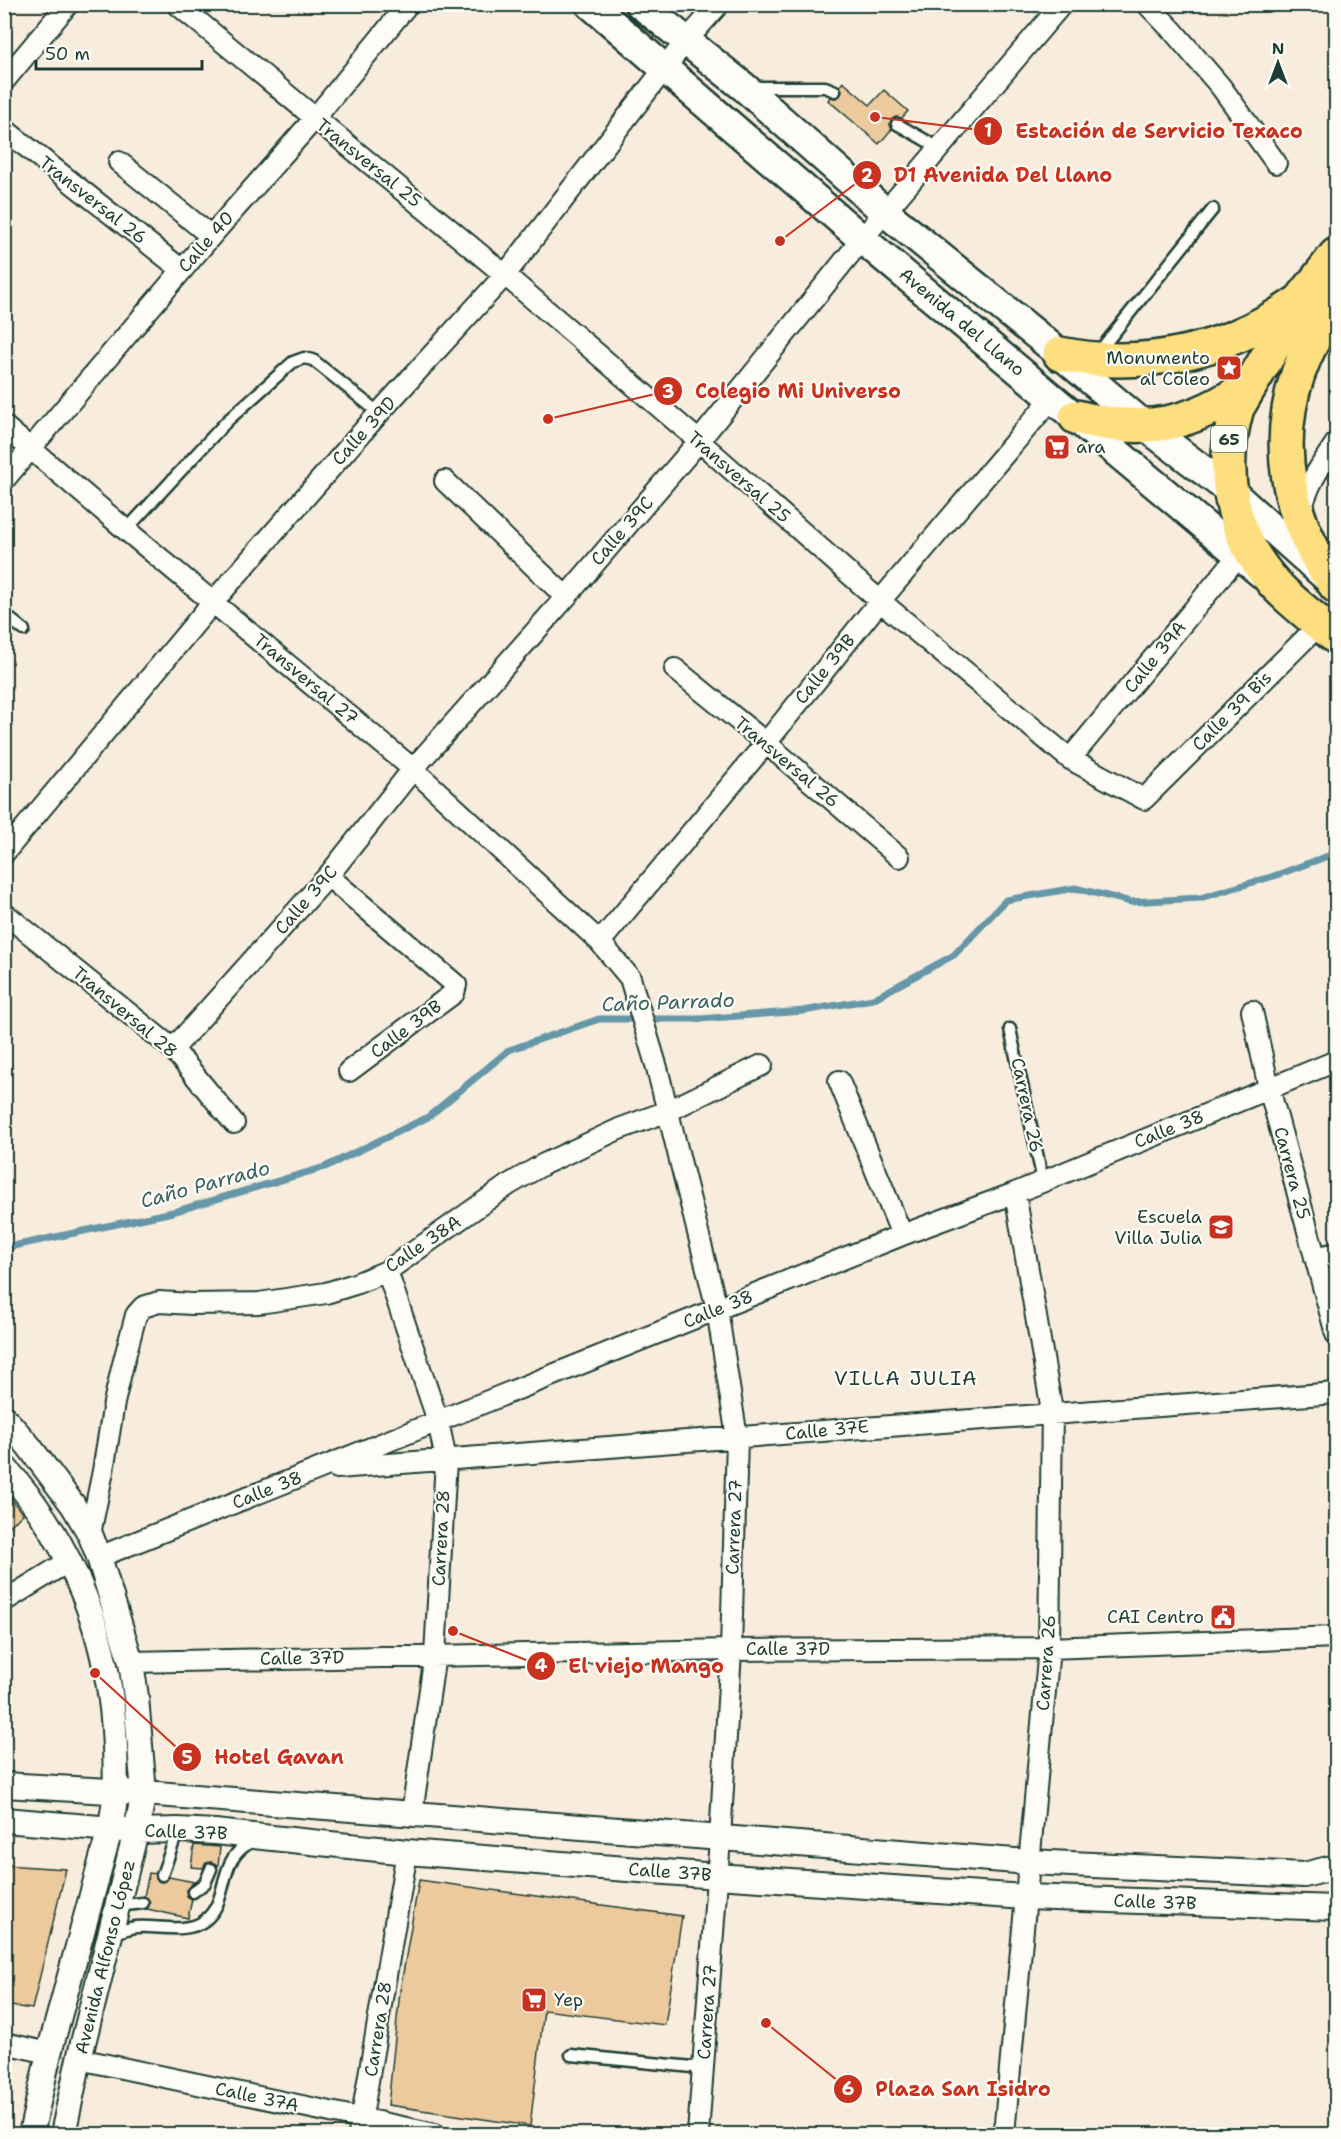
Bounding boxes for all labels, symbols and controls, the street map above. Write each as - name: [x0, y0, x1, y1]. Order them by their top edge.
- scale bar: [36, 33, 202, 71]
- north arrow: [1248, 33, 1308, 93]
- text: N: [1272, 38, 1284, 59]
- text: 50 m: [45, 42, 90, 66]
- callout: Estación de Servicio Texaco: [973, 112, 1314, 150]
- street label: Transversal 25: [311, 113, 427, 213]
- text: Estación de Servicio Texaco: [1015, 118, 1303, 144]
- text: 1: [984, 119, 992, 143]
- street label: Transversal 26: [34, 150, 152, 250]
- callout: D1 Avenida Del Llano: [852, 156, 1125, 194]
- text: D1 Avenida Del Llano: [894, 162, 1112, 188]
- text: 2: [861, 164, 874, 188]
- street label: Calle 40: [173, 206, 239, 278]
- street label: Avenida del Llano: [894, 262, 1030, 382]
- place label: Monumento al Coleo: [1106, 346, 1210, 391]
- place icon: Monumento al Coleo: [1214, 353, 1244, 383]
- callout: Colegio Mi Universo: [653, 372, 913, 410]
- text: Colegio Mi Universo: [695, 378, 901, 404]
- text: 3: [662, 380, 674, 404]
- street label: Calle 39D: [327, 391, 401, 471]
- street label: Transversal 25: [682, 426, 796, 528]
- road number: 65: [1211, 426, 1247, 452]
- supermarket icon: ara: [1042, 432, 1072, 462]
- place label: ara: [1076, 435, 1105, 459]
- street label: Calle 39C: [585, 491, 659, 571]
- street label: Calle 39A: [1119, 616, 1191, 698]
- street label: Transversal 27: [249, 628, 363, 730]
- street label: Calle 39B: [789, 629, 861, 709]
- street label: Calle 39 Bis: [1187, 666, 1277, 756]
- street label: Transversal 26: [729, 711, 845, 813]
- street label: Calle 39C: [269, 860, 343, 940]
- street label: Transversal 28: [67, 961, 183, 1063]
- water label: Caño Parrado: [601, 987, 735, 1017]
- street label: Calle 39B: [365, 994, 447, 1064]
- street label: Carrera 26: [1005, 1056, 1049, 1154]
- street label: Calle 38: [1130, 1104, 1208, 1154]
- street label: Carrera 25: [1268, 1124, 1316, 1222]
- water label: Caño Parrado: [137, 1154, 273, 1214]
- place label: Escuela Villa Julia: [1114, 1205, 1202, 1250]
- street label: Calle 38A: [380, 1210, 466, 1278]
- school or university icon: Escuela Villa Julia: [1206, 1212, 1236, 1242]
- street label: Calle 38: [679, 1284, 757, 1334]
- district label: VILLA JULIA: [834, 1365, 978, 1391]
- street label: Calle 37E: [784, 1414, 870, 1446]
- street label: Calle 38: [228, 1465, 306, 1515]
- street label: Carrera 27: [720, 1479, 748, 1575]
- street label: Carrera 28: [426, 1489, 456, 1587]
- public building icon: CAI Centro: [1208, 1602, 1238, 1632]
- place label: CAI Centro: [1107, 1605, 1204, 1629]
- street label: Carrera 26: [1031, 1614, 1061, 1712]
- street label: Calle 37D: [746, 1637, 830, 1661]
- street label: Calle 37D: [260, 1645, 345, 1671]
- callout: El viejo Mango: [526, 1647, 736, 1685]
- text: El viejo Mango: [568, 1653, 724, 1679]
- text: 4: [535, 1654, 548, 1678]
- callout: Hotel Gavan: [172, 1738, 355, 1776]
- text: Hotel Gavan: [214, 1744, 344, 1770]
- text: 5: [181, 1746, 193, 1770]
- street label: Calle 37B: [144, 1819, 228, 1845]
- street label: Avenida Alfonso López: [69, 1857, 141, 2057]
- street label: Calle 37B: [628, 1857, 712, 1887]
- street label: Calle 37B: [1113, 1889, 1197, 1915]
- street label: Carrera 27: [692, 1963, 722, 2061]
- street label: Carrera 28: [359, 1980, 397, 2078]
- supermarket icon: Yep: [519, 1985, 549, 2015]
- place label: Yep: [554, 1988, 583, 2012]
- callout: Plaza San Isidro: [833, 2070, 1063, 2108]
- street label: Calle 37A: [213, 2076, 301, 2118]
- text: Plaza San Isidro: [875, 2076, 1051, 2102]
- text: 6: [842, 2077, 854, 2101]

